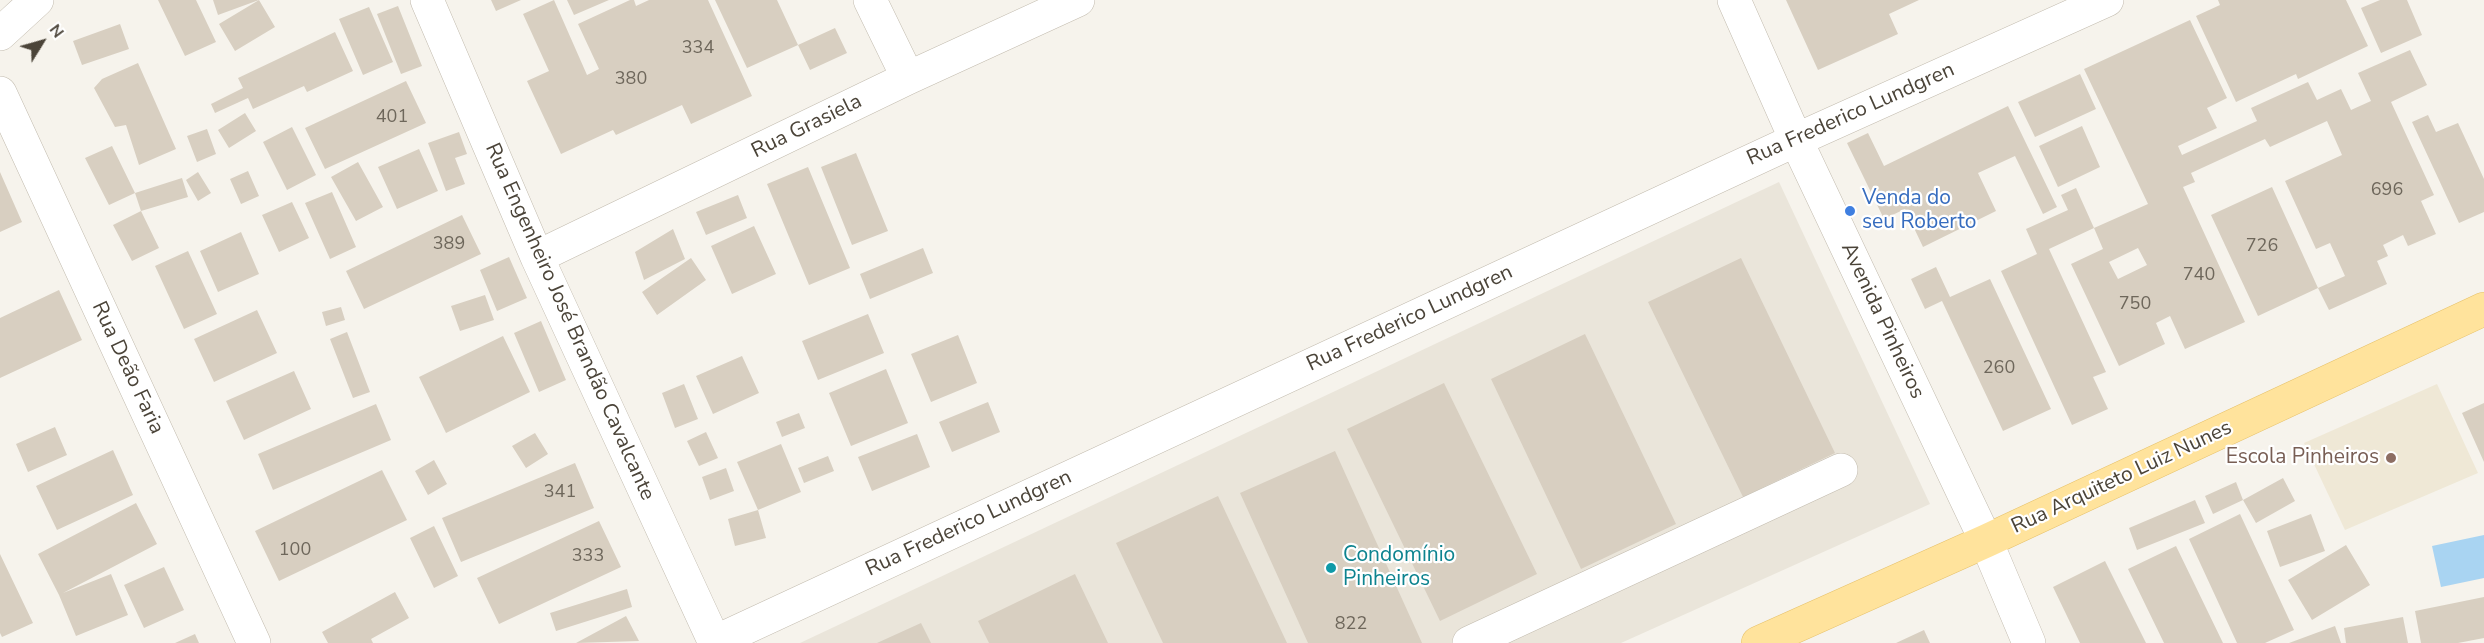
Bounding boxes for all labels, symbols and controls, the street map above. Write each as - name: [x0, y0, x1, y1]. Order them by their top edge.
- north arrow: [12, 12, 72, 72]
- text: N: [44, 20, 69, 43]
- house number: 334: [682, 38, 714, 60]
- street label: Rua Frederico Lundgren: [1743, 58, 1959, 172]
- house number: 380: [615, 69, 647, 91]
- street label: Rua Grasiela: [748, 89, 866, 165]
- house number: 401: [376, 107, 408, 129]
- street label: Rua Engenheiro José Brandão Cavalcante: [479, 139, 659, 505]
- house number: 696: [2371, 180, 2403, 202]
- place label: Venda do seu Roberto: [1862, 186, 1976, 236]
- marker: Venda do seu Roberto: [1843, 204, 1857, 218]
- house number: 389: [433, 234, 465, 256]
- house number: 726: [2246, 236, 2278, 258]
- street label: Avenida Pinheiros: [1835, 239, 1929, 403]
- street label: Rua Frederico Lundgren: [1303, 260, 1517, 378]
- house number: 740: [2183, 265, 2215, 287]
- house number: 750: [2119, 294, 2151, 316]
- street label: Rua Deão Faria: [85, 298, 169, 438]
- house number: 260: [1983, 358, 2015, 380]
- street label: Rua Arquiteto Luiz Nunes: [2008, 416, 2236, 540]
- place label: Escola Pinheiros: [2226, 445, 2379, 471]
- marker: Escola Pinheiros: [2384, 451, 2398, 465]
- street label: Rua Frederico Lundgren: [862, 465, 1076, 583]
- house number: 341: [544, 482, 576, 504]
- house number: 100: [279, 540, 311, 562]
- place label: Condomínio Pinheiros: [1343, 543, 1455, 593]
- house number: 333: [572, 546, 604, 568]
- marker: Condomínio Pinheiros: [1324, 561, 1338, 575]
- house number: 822: [1335, 614, 1367, 636]

